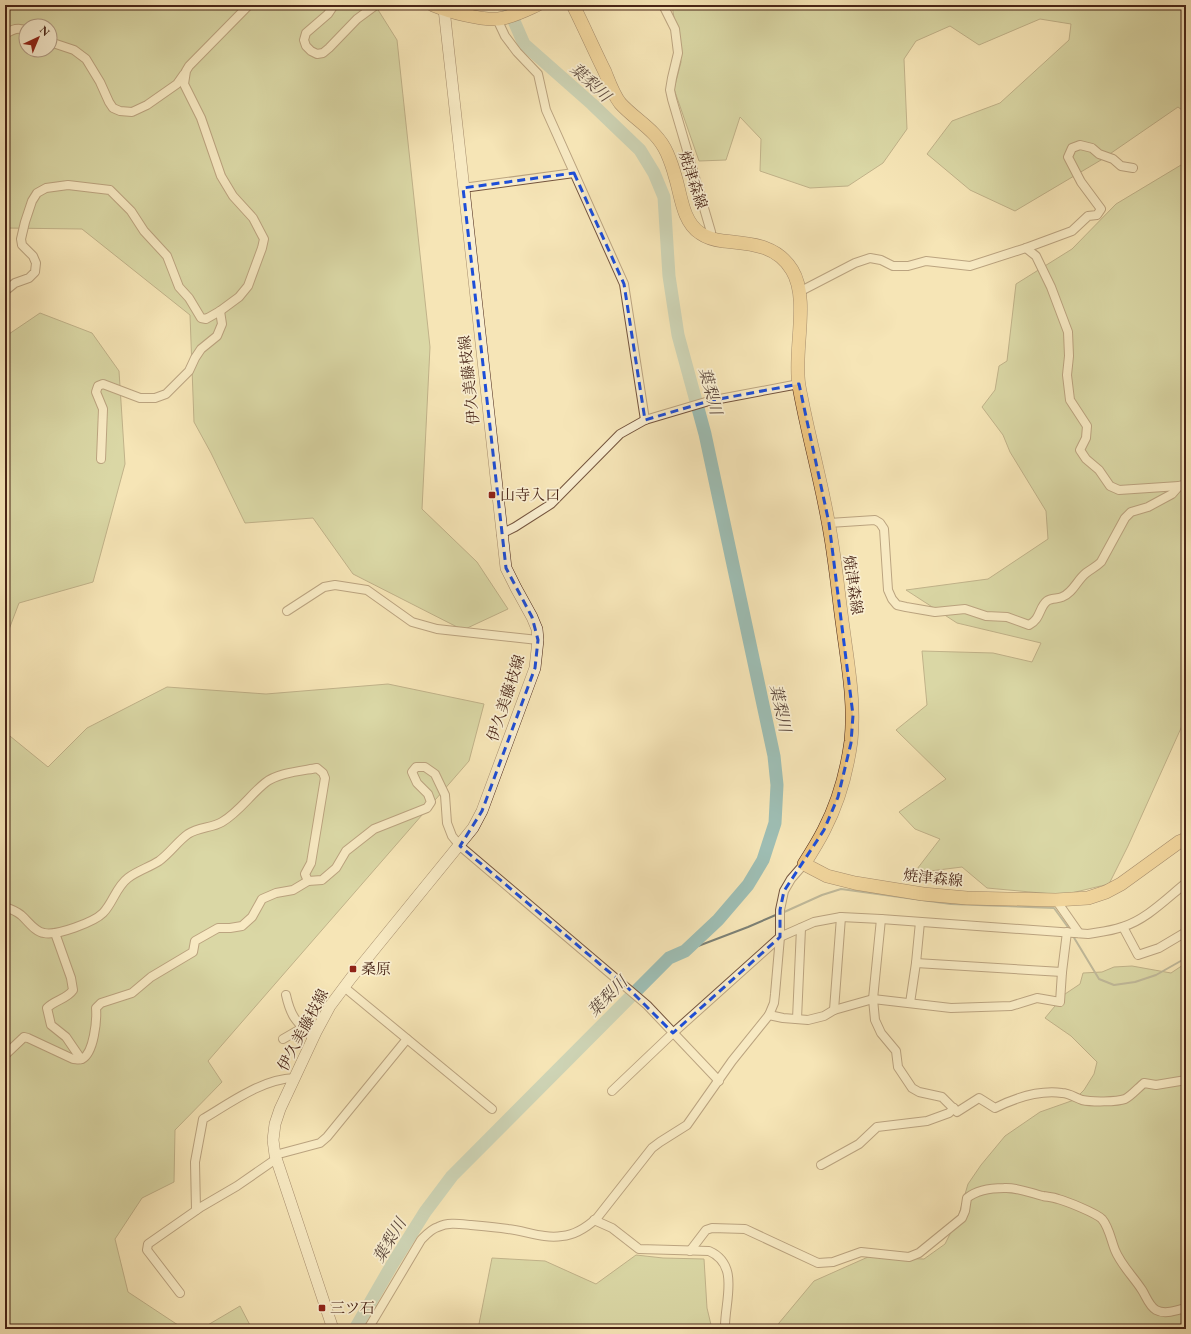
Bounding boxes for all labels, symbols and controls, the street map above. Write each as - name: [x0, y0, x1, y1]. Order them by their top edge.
- north arrow: [18, 18, 58, 58]
- text: N: [37, 23, 53, 39]
- water label: 葉梨川: [566, 58, 617, 108]
- street label: 焼津森線: [675, 148, 712, 211]
- street label: 伊久美藤枝線: [454, 334, 483, 426]
- water label: 葉梨川: [694, 365, 727, 419]
- place label: 山寺入口: [500, 485, 560, 504]
- marker: 山寺入口: [487, 490, 497, 500]
- street label: 焼津森線: [840, 554, 867, 616]
- street label: 伊久美藤枝線: [483, 652, 528, 744]
- water label: 葉梨川: [765, 682, 796, 736]
- street label: 焼津森線: [902, 865, 964, 890]
- place label: 桑原: [361, 959, 391, 978]
- marker: 桑原: [348, 964, 358, 974]
- water label: 葉梨川: [583, 971, 633, 1021]
- street label: 伊久美藤枝線: [273, 986, 332, 1074]
- water label: 葉梨川: [368, 1213, 412, 1266]
- place label: 三ツ石: [330, 1298, 375, 1317]
- marker: 三ツ石: [317, 1303, 327, 1313]

